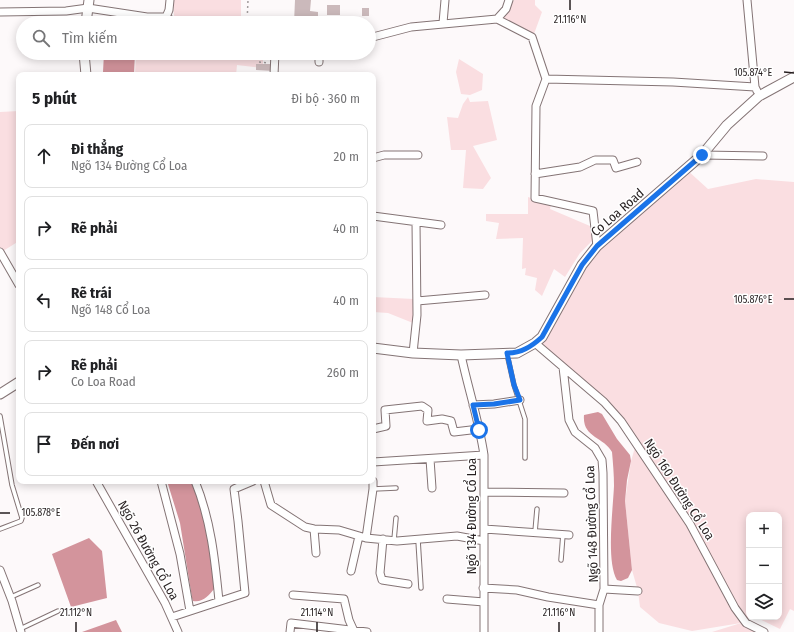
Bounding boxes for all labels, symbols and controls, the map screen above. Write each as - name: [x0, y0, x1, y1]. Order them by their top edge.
- text: 21.116°N: [554, 14, 586, 26]
- search box: [16, 16, 376, 60]
- icon: search: [30, 27, 52, 49]
- text: Tìm kiếm: [62, 29, 118, 47]
- text: 105.874°E: [734, 67, 773, 79]
- text: 5 phút: [32, 88, 77, 109]
- text: Đi bộ · 360 m: [291, 91, 360, 106]
- text: Đi thẳng: [71, 140, 123, 158]
- icon: ahead: [33, 145, 55, 167]
- route end: [693, 146, 711, 164]
- text: 20 m: [333, 149, 359, 164]
- text: Ngõ 134 Đường Cổ Loa: [71, 158, 187, 173]
- street label: Co Loa Road: [588, 185, 647, 239]
- icon: right: [33, 217, 55, 239]
- text: Rẽ phải: [71, 219, 117, 237]
- text: 40 m: [333, 221, 359, 236]
- text: Rẽ trái: [71, 284, 112, 302]
- icon: left: [33, 289, 55, 311]
- text: 40 m: [333, 293, 359, 308]
- text: 105.876°E: [734, 294, 773, 306]
- text: Ngõ 148 Cổ Loa: [71, 302, 150, 317]
- text: Rẽ phải: [71, 356, 117, 374]
- icon: right: [33, 361, 55, 383]
- text: 260 m: [327, 365, 359, 380]
- text: Co Loa Road: [71, 374, 136, 389]
- route start: [470, 421, 488, 439]
- icon: arrive: [33, 433, 55, 455]
- text: Đến nơi: [71, 435, 119, 453]
- street label: Ngõ 160 Đường Cổ Loa: [641, 435, 719, 543]
- street label: Ngõ 134 Đường Cổ Loa: [463, 458, 479, 574]
- street label: Ngõ 148 Đường Cổ Loa: [581, 465, 601, 583]
- street label: Ngõ 26 Đường Cổ Loa: [115, 497, 183, 603]
- text: 105.878°E: [22, 507, 61, 519]
- map controls: [746, 512, 782, 620]
- button: +: [746, 512, 782, 548]
- button: −: [746, 548, 782, 584]
- button: layers: [746, 584, 782, 620]
- text: 21.112°N: [60, 607, 92, 619]
- text: 21.114°N: [301, 607, 333, 619]
- text: 21.116°N: [543, 607, 575, 619]

